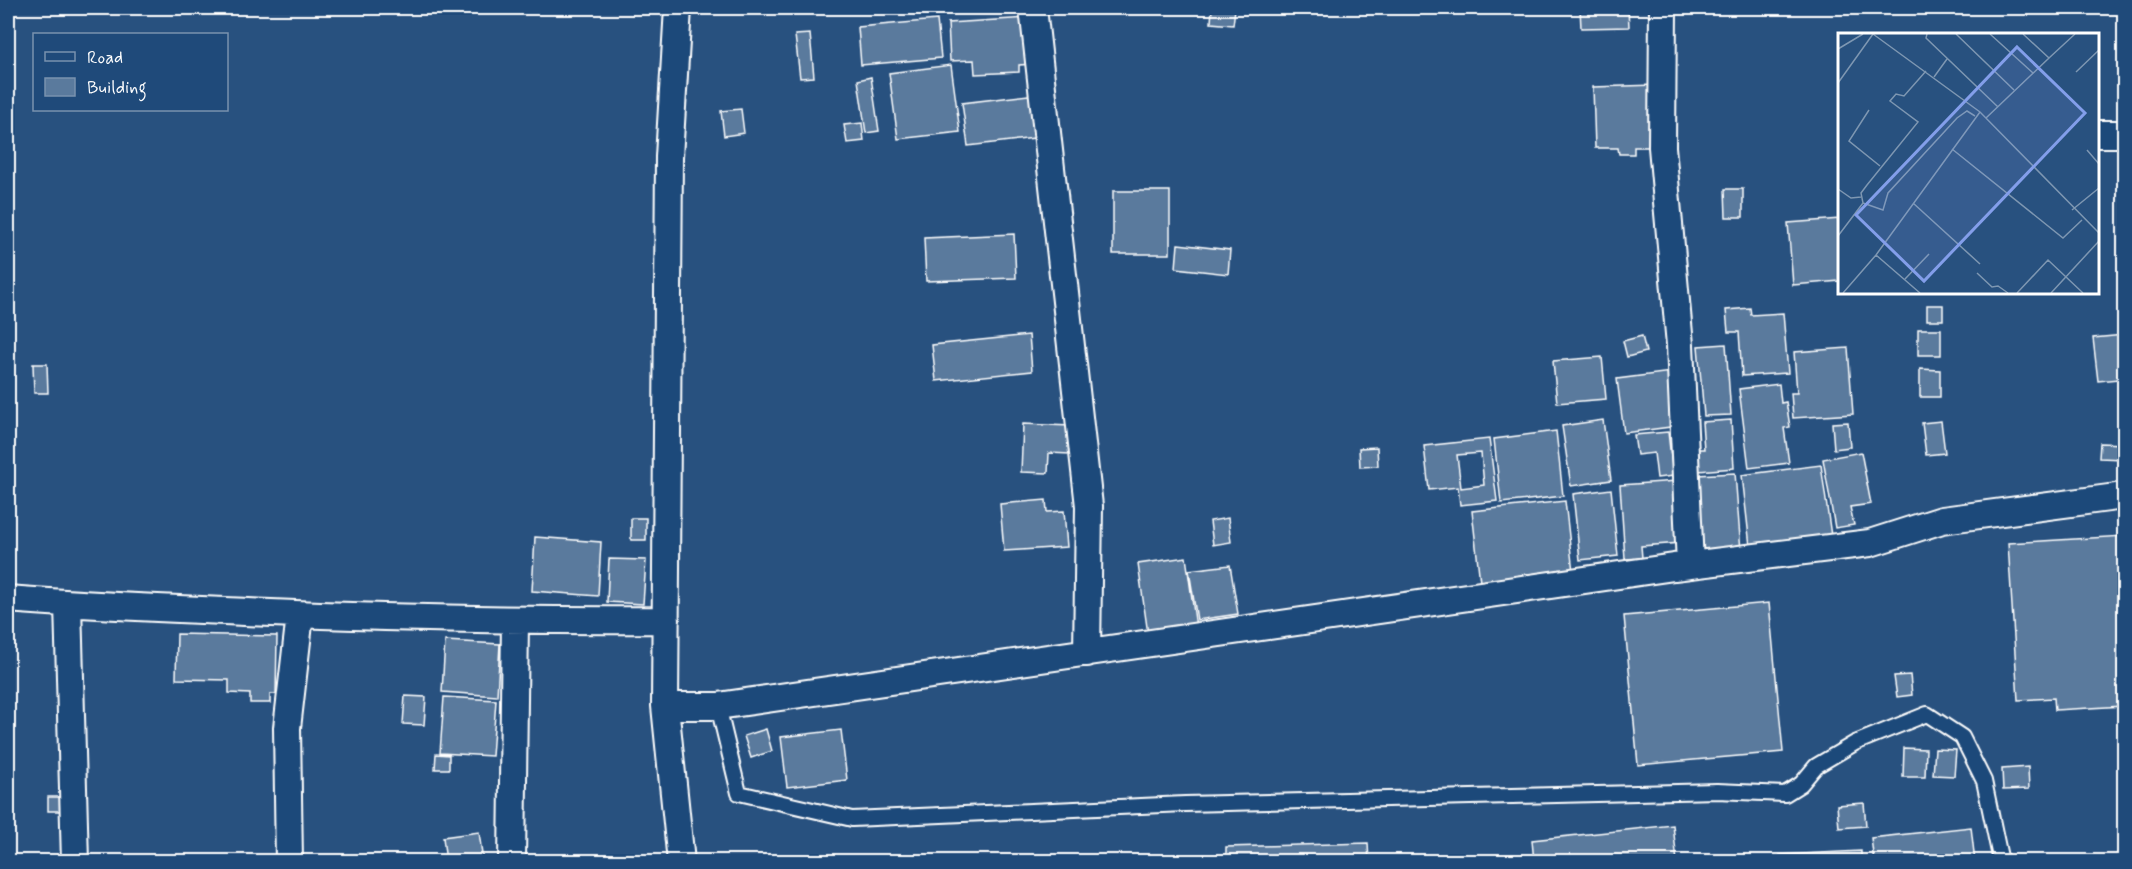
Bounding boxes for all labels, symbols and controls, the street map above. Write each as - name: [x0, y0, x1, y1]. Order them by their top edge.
- legend: [33, 33, 228, 111]
- inset map: [1838, 33, 2099, 294]
- text: Road: [87, 46, 123, 70]
- text: Building: [87, 76, 147, 102]

